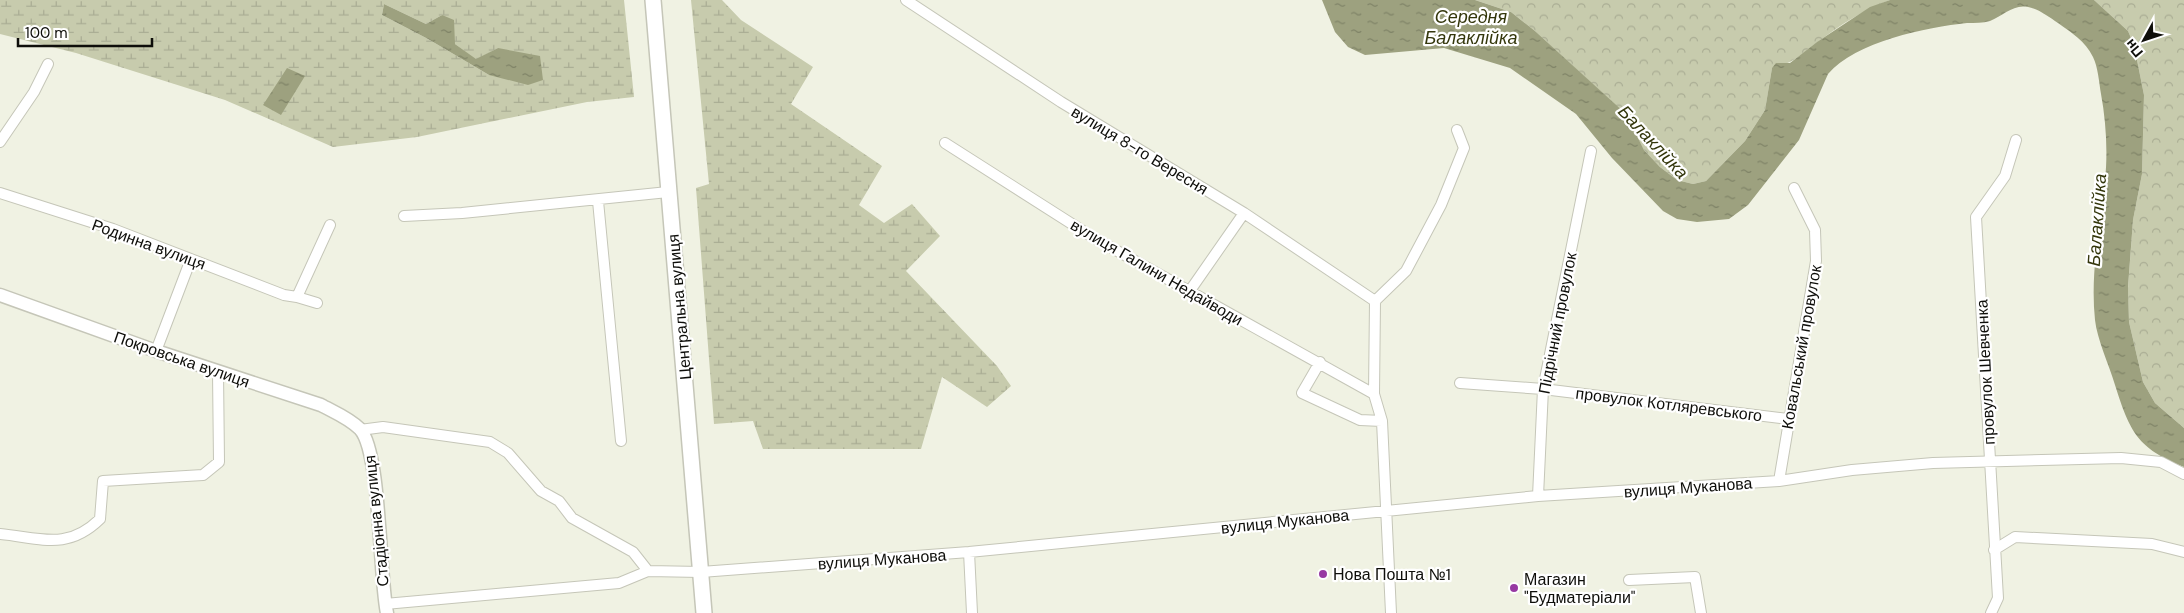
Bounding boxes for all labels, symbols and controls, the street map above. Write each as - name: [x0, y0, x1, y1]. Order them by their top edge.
- water label: Середня Балаклійка: [1425, 5, 1517, 50]
- scale bar: [18, 15, 151, 47]
- north arrow: [2119, 15, 2169, 65]
- text: 100 m: [25, 23, 68, 43]
- text: Пн: [2121, 35, 2147, 61]
- water label: Балаклійка: [1613, 100, 1693, 184]
- street label: вулиця 8-го Вересня: [1067, 101, 1212, 200]
- water label: Балаклійка: [2082, 173, 2112, 267]
- street label: Родинна вулиця: [89, 214, 209, 275]
- street label: вулиця Галини Недайводи: [1067, 214, 1247, 330]
- street label: Центральна вулиця: [663, 233, 696, 381]
- street label: Підрічний провулок: [1533, 250, 1582, 396]
- street label: Ковальський провулок: [1777, 262, 1826, 431]
- street label: провулок Шевченка: [1971, 299, 2000, 445]
- street label: Покровська вулиця: [111, 326, 253, 393]
- street label: провулок Котляревського: [1575, 383, 1763, 426]
- street label: Стадіонна вулиця: [359, 454, 394, 588]
- street label: вулиця Муканова: [1623, 473, 1753, 502]
- street label: вулиця Муканова: [1220, 504, 1350, 539]
- street label: вулиця Муканова: [817, 545, 947, 574]
- place label: Нова Пошта №1: [1333, 564, 1451, 585]
- marker: Нова Пошта №1: [1317, 568, 1329, 580]
- place label: Магазин "Будматеріали": [1524, 569, 1636, 608]
- marker: Магазин "Будматеріали": [1508, 582, 1520, 594]

